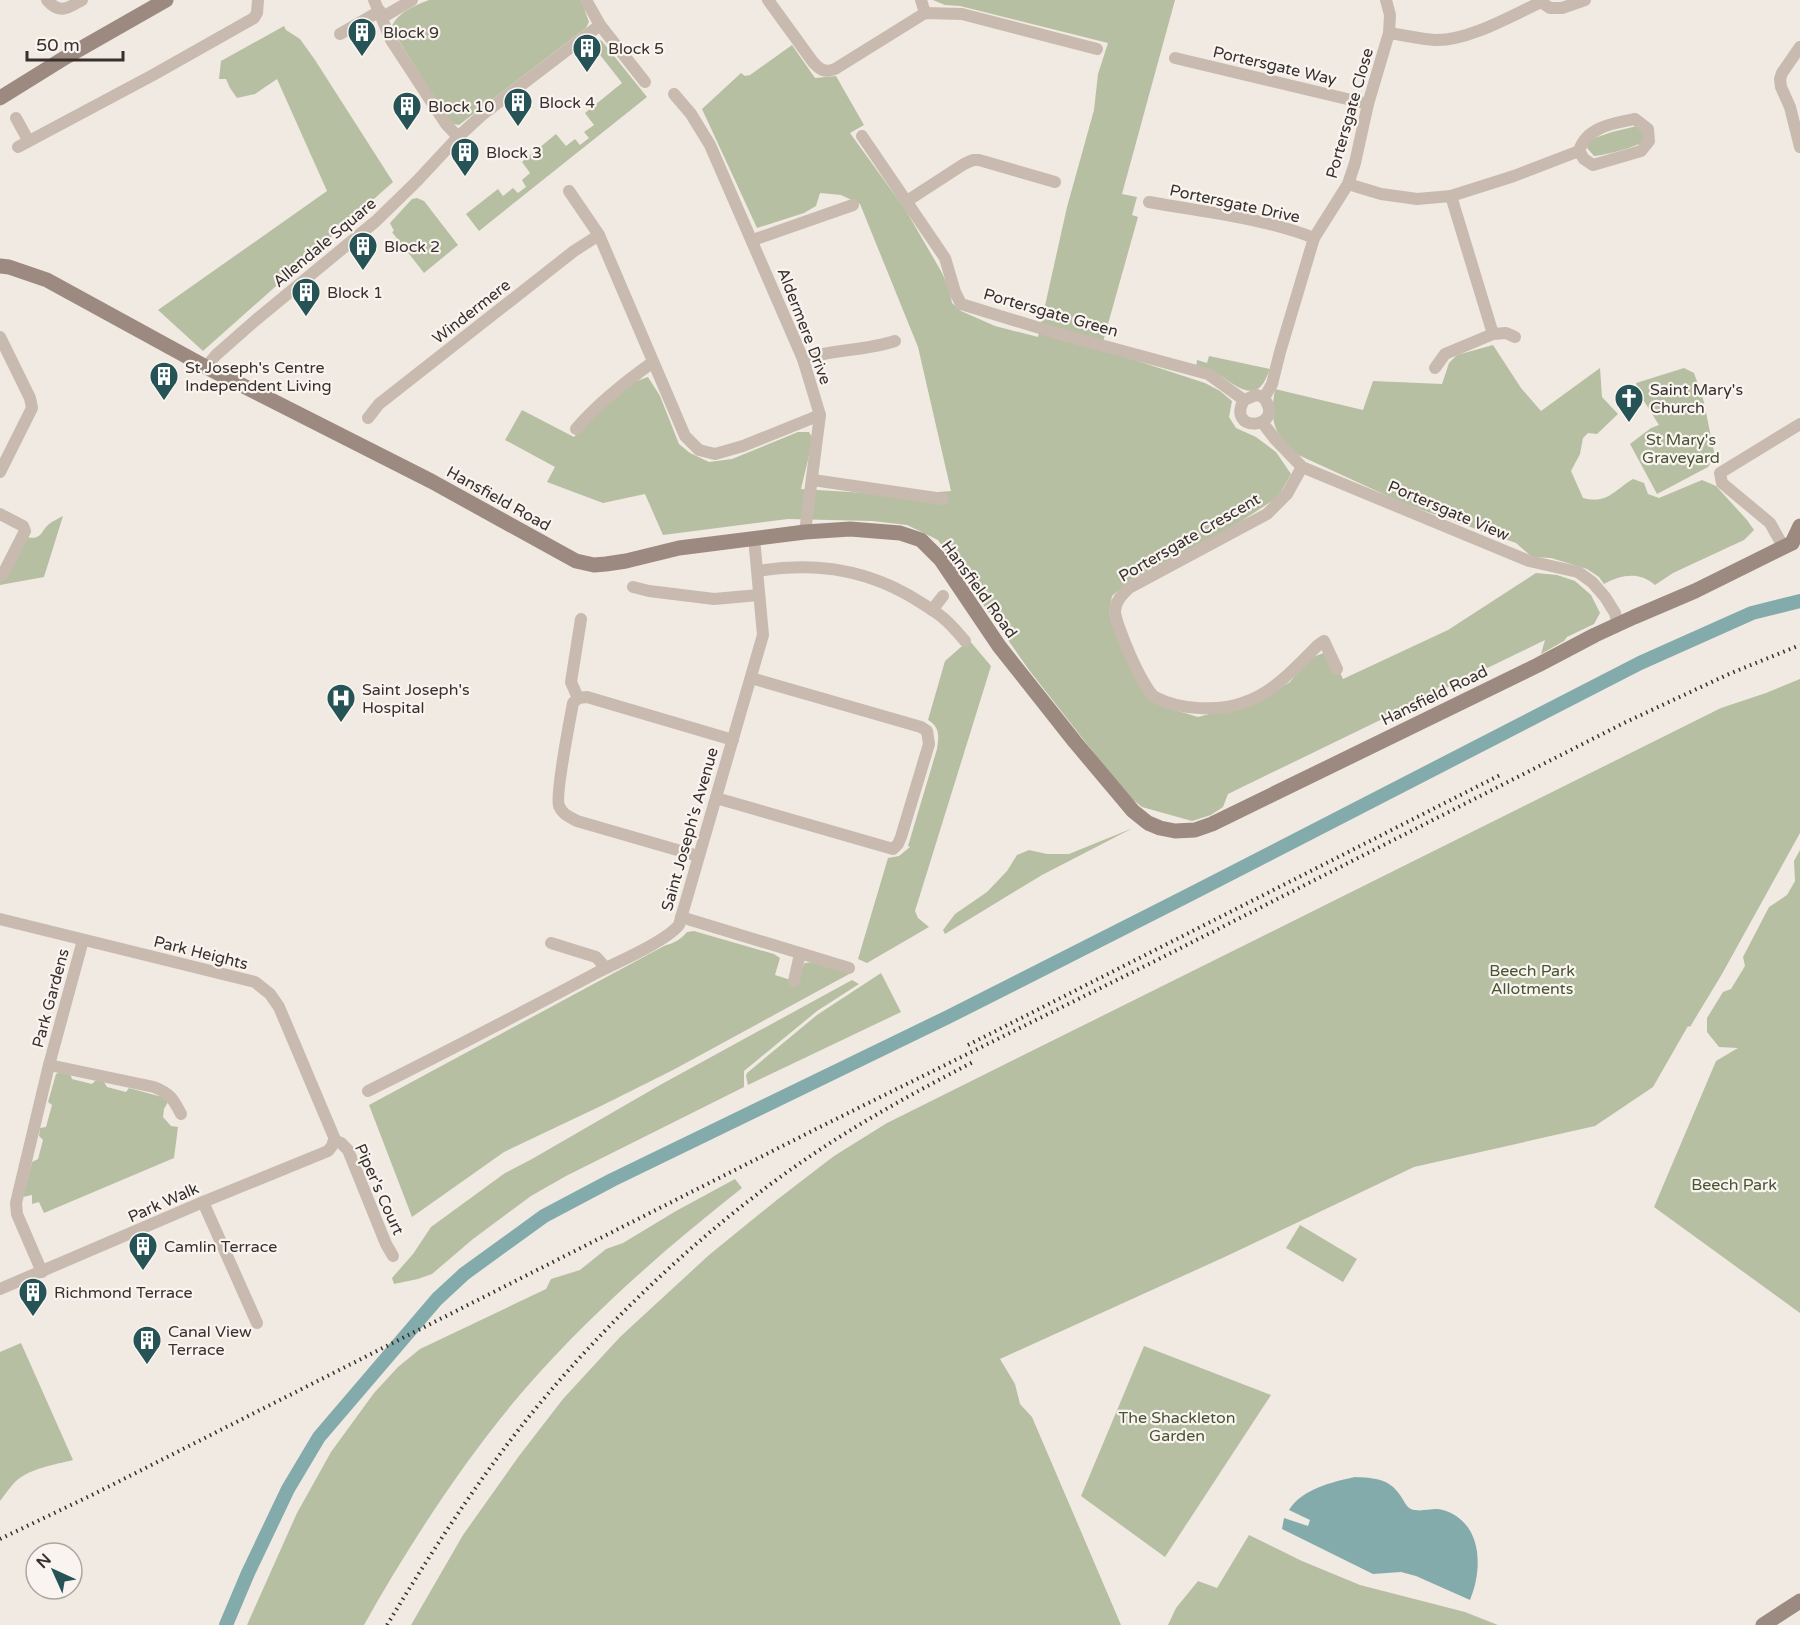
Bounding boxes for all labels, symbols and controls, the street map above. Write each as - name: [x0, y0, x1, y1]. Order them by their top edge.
- building icon: Block 9: [346, 16, 378, 58]
- place label: Block 9: [383, 23, 439, 43]
- scale bar: [27, 24, 123, 62]
- building icon: Block 5: [571, 32, 603, 74]
- text: 50 m: [36, 34, 80, 56]
- place label: Block 5: [608, 39, 664, 59]
- street label: Portersgate Way: [1211, 42, 1339, 90]
- street label: Portersgate Close: [1322, 46, 1378, 181]
- building icon: Block 4: [502, 86, 534, 128]
- building icon: Block 10: [391, 90, 423, 132]
- place label: Block 4: [539, 93, 595, 113]
- place label: Block 10: [428, 97, 494, 117]
- building icon: Block 3: [449, 136, 481, 178]
- place label: Block 3: [486, 143, 542, 163]
- street label: Portersgate Drive: [1168, 180, 1302, 228]
- street label: Allendale Square: [269, 194, 380, 292]
- building icon: Block 2: [347, 230, 379, 272]
- place label: Block 2: [384, 237, 440, 257]
- street label: Aldermere Drive: [773, 265, 836, 388]
- street label: Windermere: [429, 275, 515, 349]
- building icon: Block 1: [290, 276, 322, 318]
- place label: Block 1: [327, 283, 383, 303]
- street label: Portersgate Green: [981, 284, 1120, 342]
- place label: St Joseph's Centre Independent Living: [185, 358, 332, 396]
- building icon: St Joseph's Centre Independent Living: [148, 360, 180, 402]
- place label: Saint Mary's Church: [1650, 380, 1743, 418]
- church icon: Saint Mary's Church: [1613, 382, 1645, 424]
- park label: St Mary's Graveyard: [1642, 430, 1720, 468]
- street label: Hansfield Road: [443, 462, 554, 536]
- street label: Portersgate View: [1385, 476, 1513, 546]
- street label: Portersgate Crescent: [1115, 489, 1264, 587]
- street label: Hansfield Road: [937, 537, 1021, 642]
- street label: Hansfield Road: [1378, 661, 1491, 730]
- place label: Saint Joseph's Hospital: [362, 680, 470, 718]
- hospital icon: Saint Joseph's Hospital: [325, 682, 357, 724]
- street label: Saint Joseph's Avenue: [657, 745, 723, 913]
- street label: Park Heights: [151, 932, 250, 974]
- street label: Park Gardens: [28, 946, 74, 1050]
- park label: Beech Park Allotments: [1489, 961, 1575, 999]
- street label: Piper's Court: [350, 1141, 408, 1238]
- park label: Beech Park: [1691, 1175, 1777, 1195]
- street label: Park Walk: [125, 1178, 202, 1227]
- building icon: Camlin Terrace: [127, 1230, 159, 1272]
- place label: Camlin Terrace: [164, 1237, 277, 1257]
- building icon: Richmond Terrace: [17, 1276, 49, 1318]
- place label: Richmond Terrace: [54, 1283, 193, 1303]
- place label: Canal View Terrace: [168, 1322, 252, 1360]
- building icon: Canal View Terrace: [131, 1324, 163, 1366]
- park label: The Shackleton Garden: [1119, 1408, 1235, 1446]
- north arrow: [24, 1541, 84, 1601]
- text: N: [32, 1549, 56, 1573]

